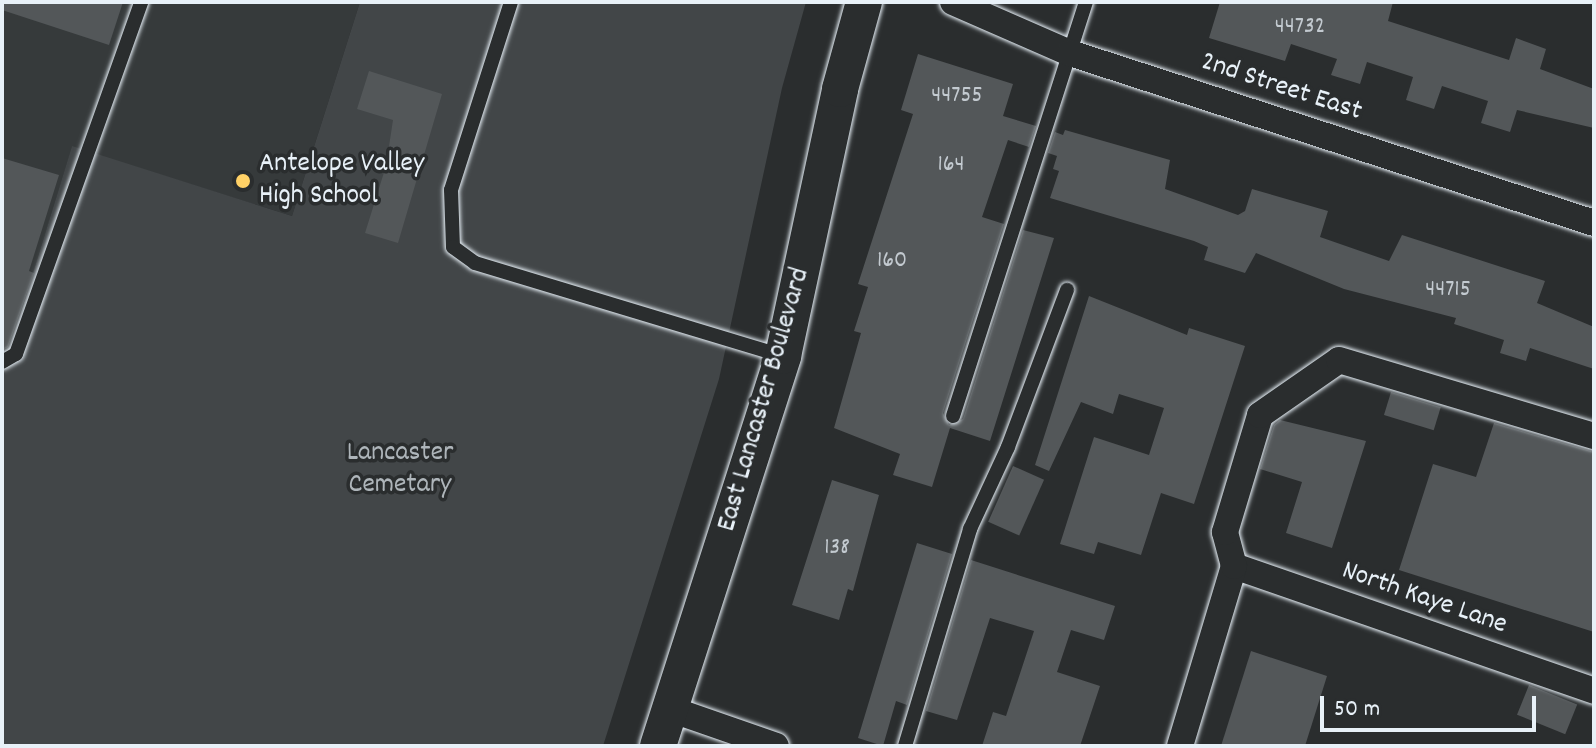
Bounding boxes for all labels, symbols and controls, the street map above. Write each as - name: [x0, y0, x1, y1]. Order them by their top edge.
- house number: 44732: [1275, 14, 1325, 42]
- street label: 2nd Street East: [1196, 46, 1366, 130]
- house number: 44755: [931, 83, 983, 111]
- place label: Antelope Valley High School: [259, 148, 424, 214]
- house number: 164: [938, 152, 964, 180]
- marker: Antelope Valley High School: [234, 172, 252, 190]
- house number: 160: [877, 248, 907, 276]
- street label: East Lancaster Boulevard: [711, 264, 819, 536]
- house number: 44715: [1425, 277, 1471, 305]
- park label: Lancaster Cemetary: [347, 437, 453, 503]
- house number: 138: [824, 535, 850, 563]
- street label: North Kaye Lane: [1337, 555, 1511, 643]
- scale bar: [1324, 680, 1540, 730]
- text: 50 m: [1334, 693, 1380, 727]

